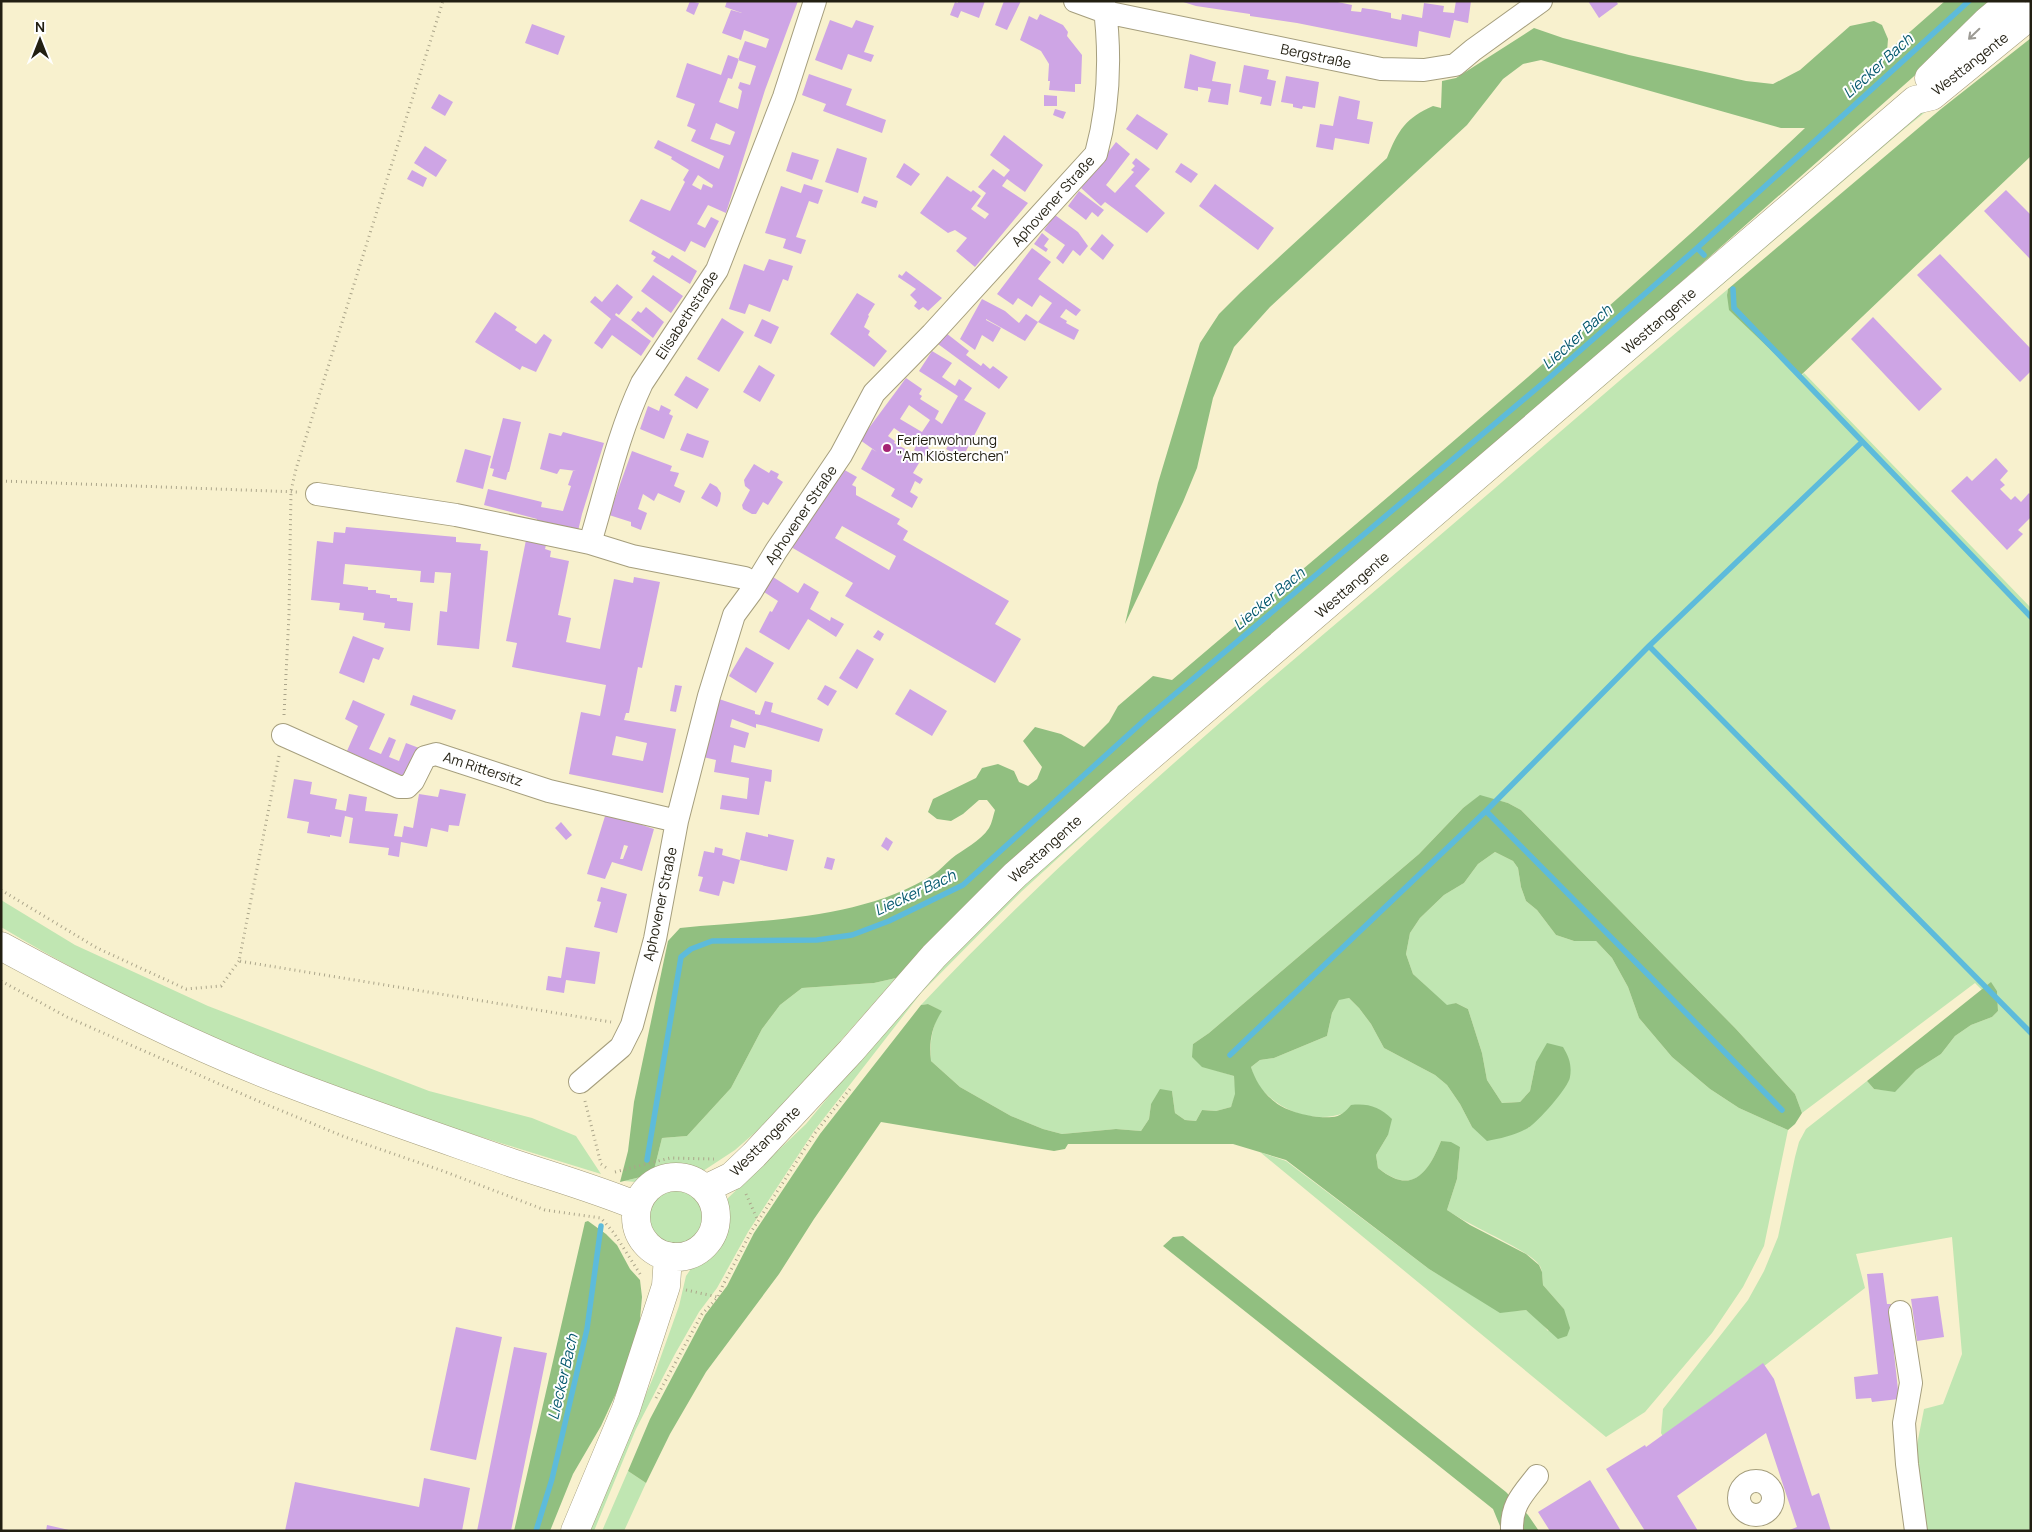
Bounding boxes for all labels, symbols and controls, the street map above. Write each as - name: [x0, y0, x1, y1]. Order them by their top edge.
- north arrow: [15, 15, 65, 65]
- text: N: [35, 17, 45, 36]
- one-way arrow: [1969, 27, 1981, 39]
- water label: Liecker Bach: [1838, 28, 1918, 103]
- street label: Westtangente: [1927, 28, 2012, 100]
- street label: Bergstraße: [1279, 39, 1353, 72]
- street label: Aphovener Straße: [1007, 151, 1098, 250]
- street label: Elisabethstraße: [651, 267, 722, 363]
- street label: Westtangente: [1618, 283, 1700, 358]
- water label: Liecker Bach: [1537, 299, 1617, 374]
- place label: Ferienwohnung "Am Klösterchen": [897, 430, 1009, 465]
- marker: Ferienwohnung "Am Klösterchen": [881, 442, 893, 454]
- street label: Aphovener Straße: [760, 461, 841, 568]
- street label: Westtangente: [1311, 547, 1393, 622]
- water label: Liecker Bach: [1228, 562, 1310, 635]
- street label: Am Rittersitz: [441, 747, 525, 790]
- street label: Westtangente: [1004, 811, 1085, 887]
- street label: Aphovener Straße: [638, 845, 681, 963]
- water label: Liecker Bach: [871, 864, 960, 921]
- street label: Westtangente: [725, 1101, 804, 1180]
- water label: Liecker Bach: [542, 1331, 583, 1422]

